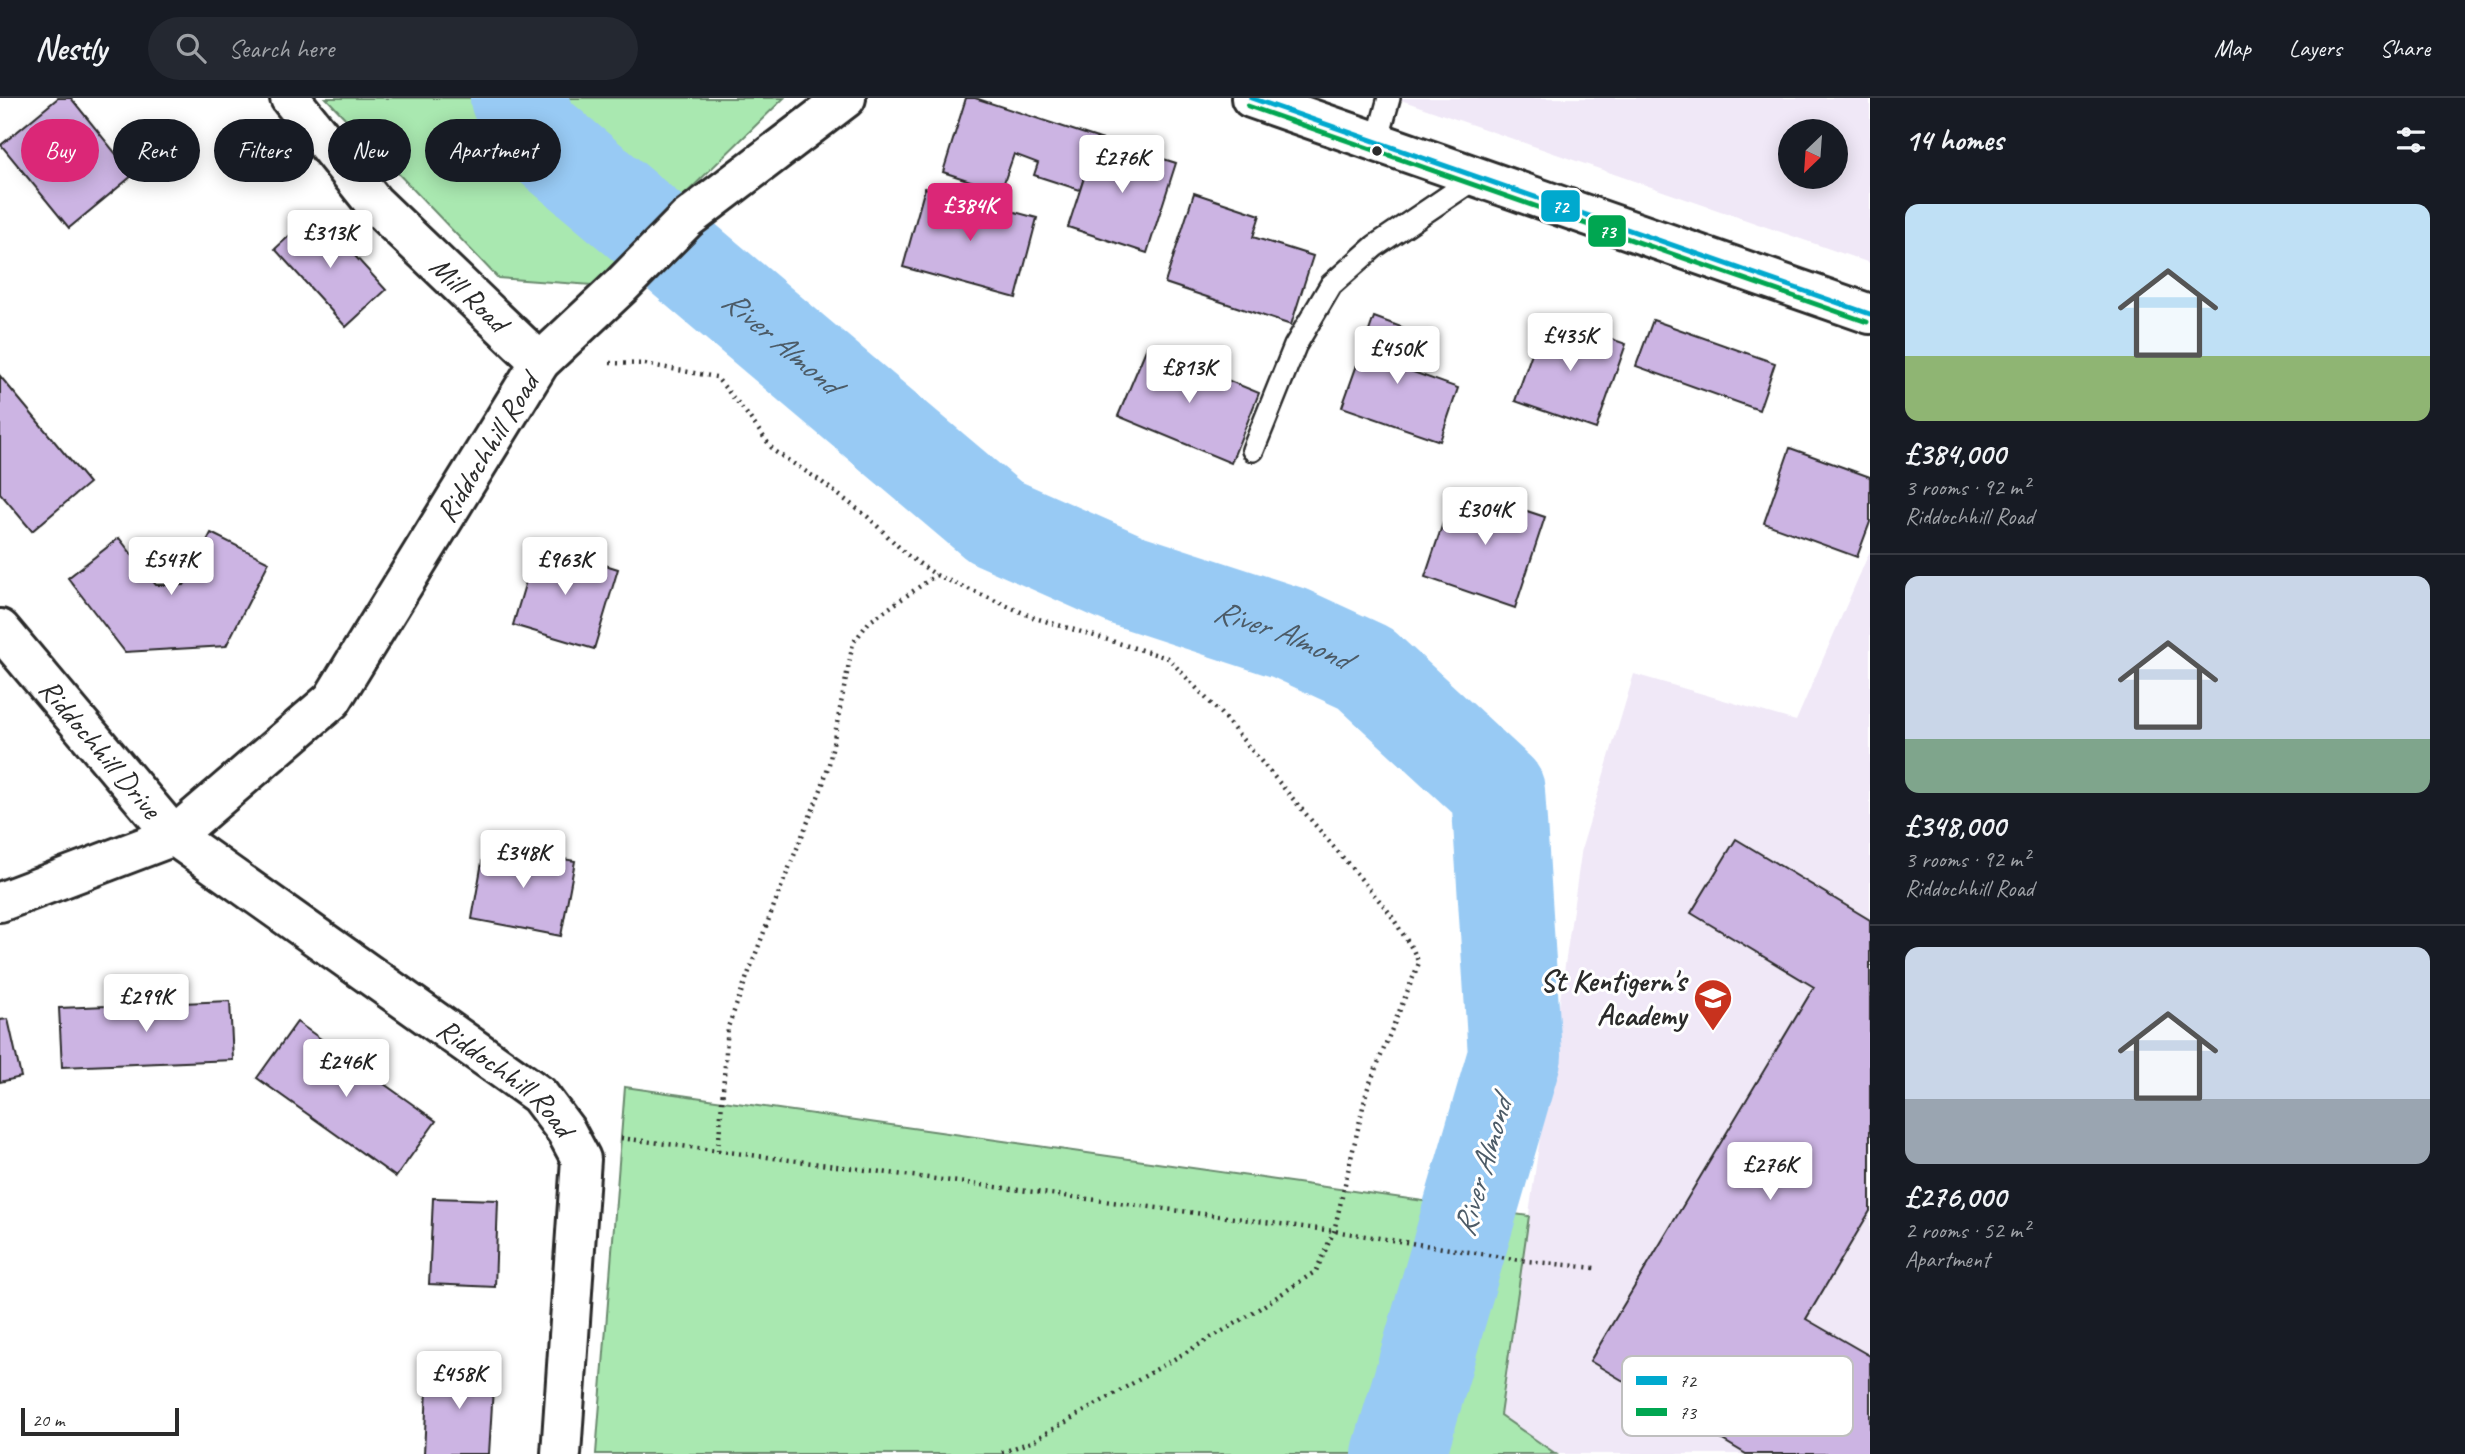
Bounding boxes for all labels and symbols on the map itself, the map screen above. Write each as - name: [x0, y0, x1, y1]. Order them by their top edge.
- north arrow: [1778, 119, 1848, 189]
- pin: £276K: [1073, 136, 1171, 195]
- unlabelled marker: [1370, 144, 1384, 158]
- pin: £384K: [921, 184, 1019, 243]
- line badge: 72: [1540, 189, 1581, 223]
- text: 72: [1551, 195, 1571, 219]
- pin: £313K: [281, 211, 379, 270]
- line badge: 73: [1587, 214, 1627, 248]
- text: 73: [1598, 220, 1618, 244]
- street label: Mill Road: [422, 248, 519, 343]
- water label: River Almond: [714, 280, 856, 409]
- pin: £435K: [1521, 314, 1619, 373]
- pin: £450K: [1348, 327, 1446, 386]
- pin: £813K: [1140, 345, 1238, 405]
- street label: Riddochhill Road: [427, 363, 550, 529]
- pin: £304K: [1436, 488, 1534, 547]
- pin: £547K: [122, 538, 220, 597]
- pin: £963K: [516, 538, 614, 597]
- water label: River Almond: [1209, 590, 1364, 683]
- street label: Riddochhill Drive: [31, 671, 171, 828]
- pin: £348K: [474, 830, 572, 890]
- place label: St Kentigern's Academy: [1540, 962, 1689, 1034]
- pin: £299K: [97, 974, 195, 1034]
- school or university icon: St Kentigern's Academy: [1692, 977, 1734, 1032]
- street label: Riddochhill Road: [430, 1010, 585, 1148]
- pin: £246K: [297, 1040, 395, 1099]
- water label: River Almond: [1443, 1084, 1524, 1241]
- pin: £276K: [1721, 1142, 1819, 1202]
- pin: £458K: [410, 1352, 508, 1411]
- legend: [1622, 1356, 1853, 1436]
- text: 72: [1679, 1369, 1698, 1393]
- text: 73: [1679, 1401, 1698, 1425]
- scale bar: [21, 1405, 178, 1437]

